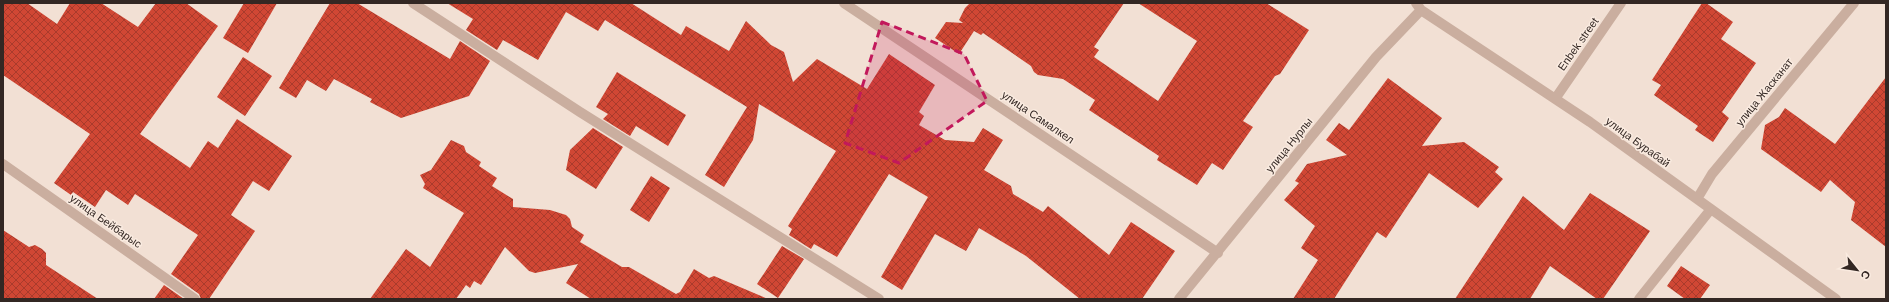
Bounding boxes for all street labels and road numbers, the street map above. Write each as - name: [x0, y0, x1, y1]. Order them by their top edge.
- street label: Enbek street: [1555, 15, 1601, 73]
- street label: улица Жасканат: [1733, 56, 1795, 128]
- street label: улица Самалкел: [1000, 88, 1076, 146]
- street label: улица Нурлы: [1263, 115, 1315, 175]
- street label: улица Бурабай: [1604, 115, 1672, 169]
- street label: улица Бейбарыс: [68, 192, 144, 250]

